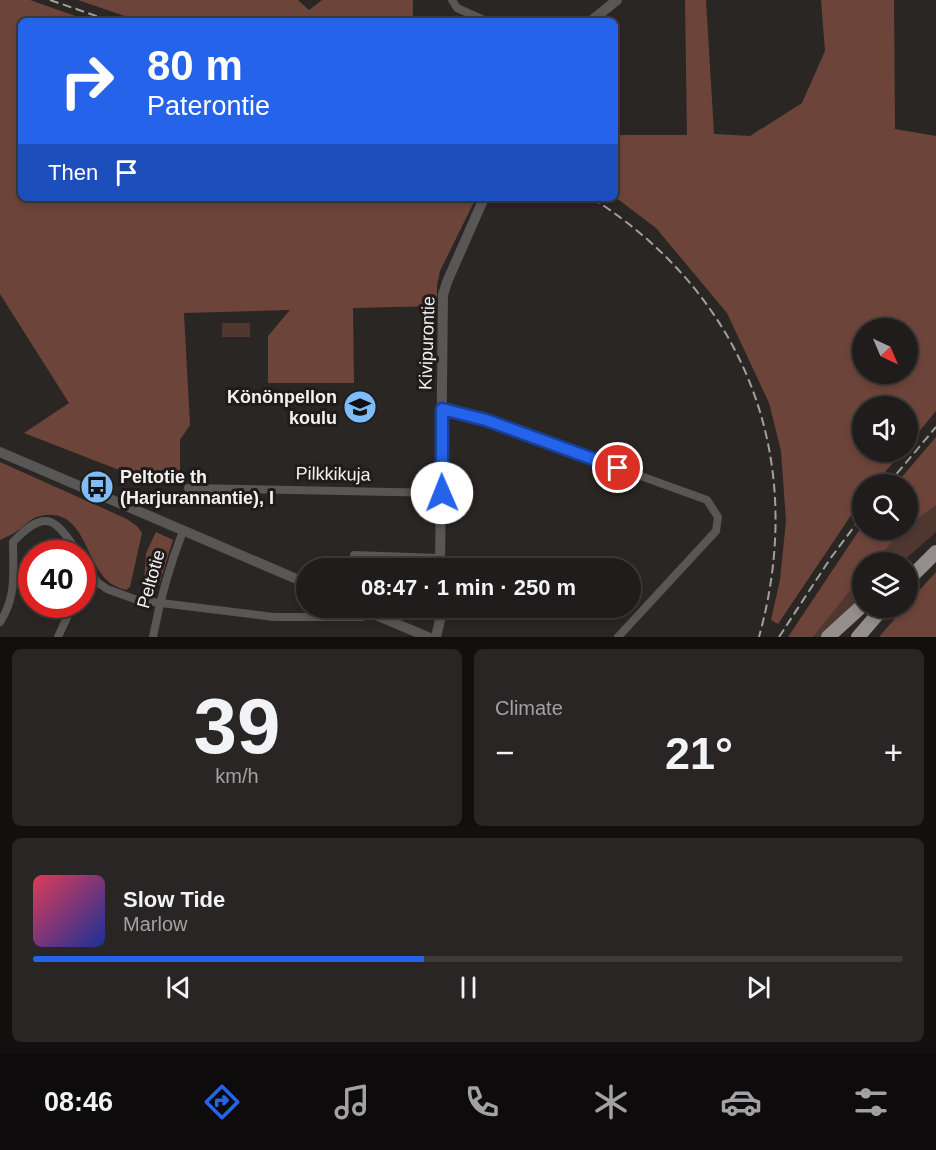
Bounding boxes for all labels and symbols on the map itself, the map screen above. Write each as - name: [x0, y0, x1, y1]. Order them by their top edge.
- street label: Kivipurontie: [415, 296, 439, 390]
- north arrow: [852, 318, 918, 384]
- place label: Könönpellon koulu: [227, 387, 337, 428]
- school or university icon: Könönpellon koulu: [342, 389, 378, 425]
- pin: [592, 442, 643, 493]
- position arrow: [410, 461, 474, 525]
- street label: Pilkkikuja: [295, 463, 372, 485]
- place label: Peltotie th (Harjurannantie), I: [120, 467, 274, 508]
- bus stop icon: Peltotie th (Harjurannantie), I: [79, 469, 115, 505]
- speed limit sign: 40: [18, 540, 96, 618]
- street label: Peltotie: [133, 547, 169, 611]

